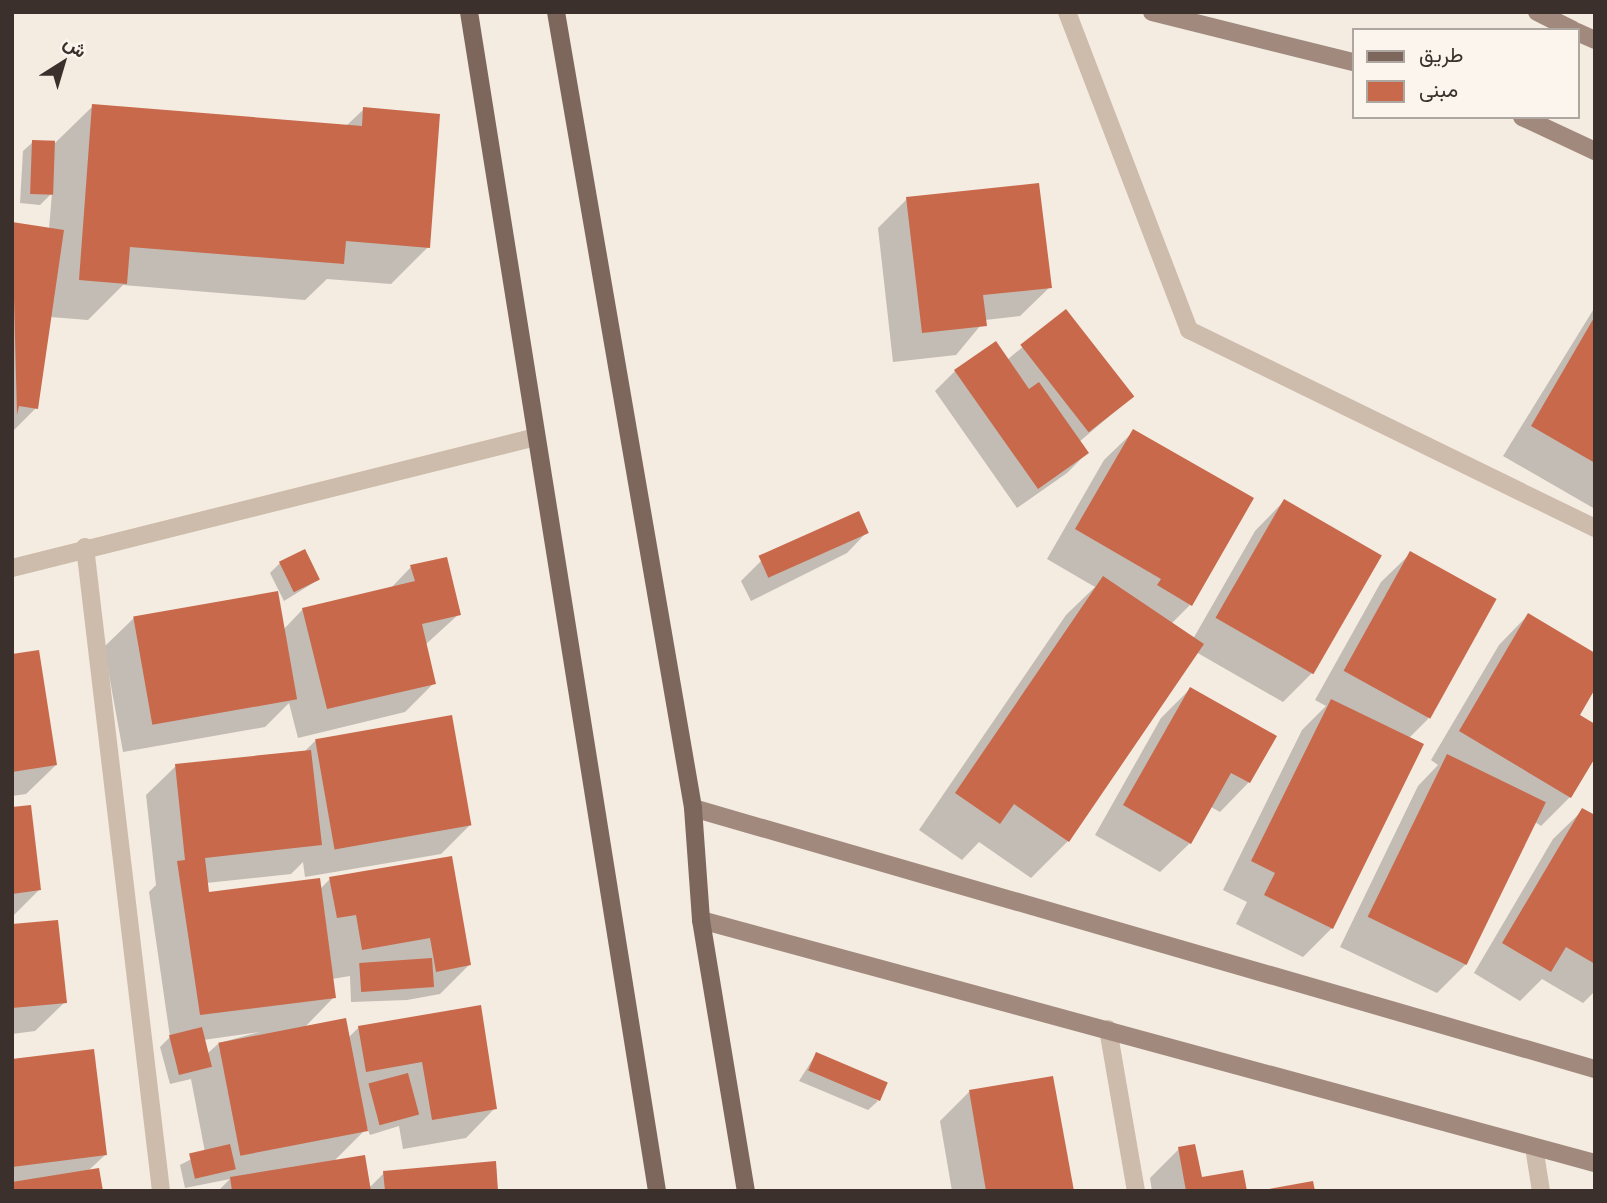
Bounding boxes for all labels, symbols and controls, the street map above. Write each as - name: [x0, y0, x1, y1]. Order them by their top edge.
- north arrow: [28, 28, 98, 98]
- legend: [1352, 28, 1579, 119]
- text: ش: [59, 29, 93, 63]
- text: طريق: [1419, 40, 1464, 68]
- text: مبنى: [1419, 75, 1458, 103]

